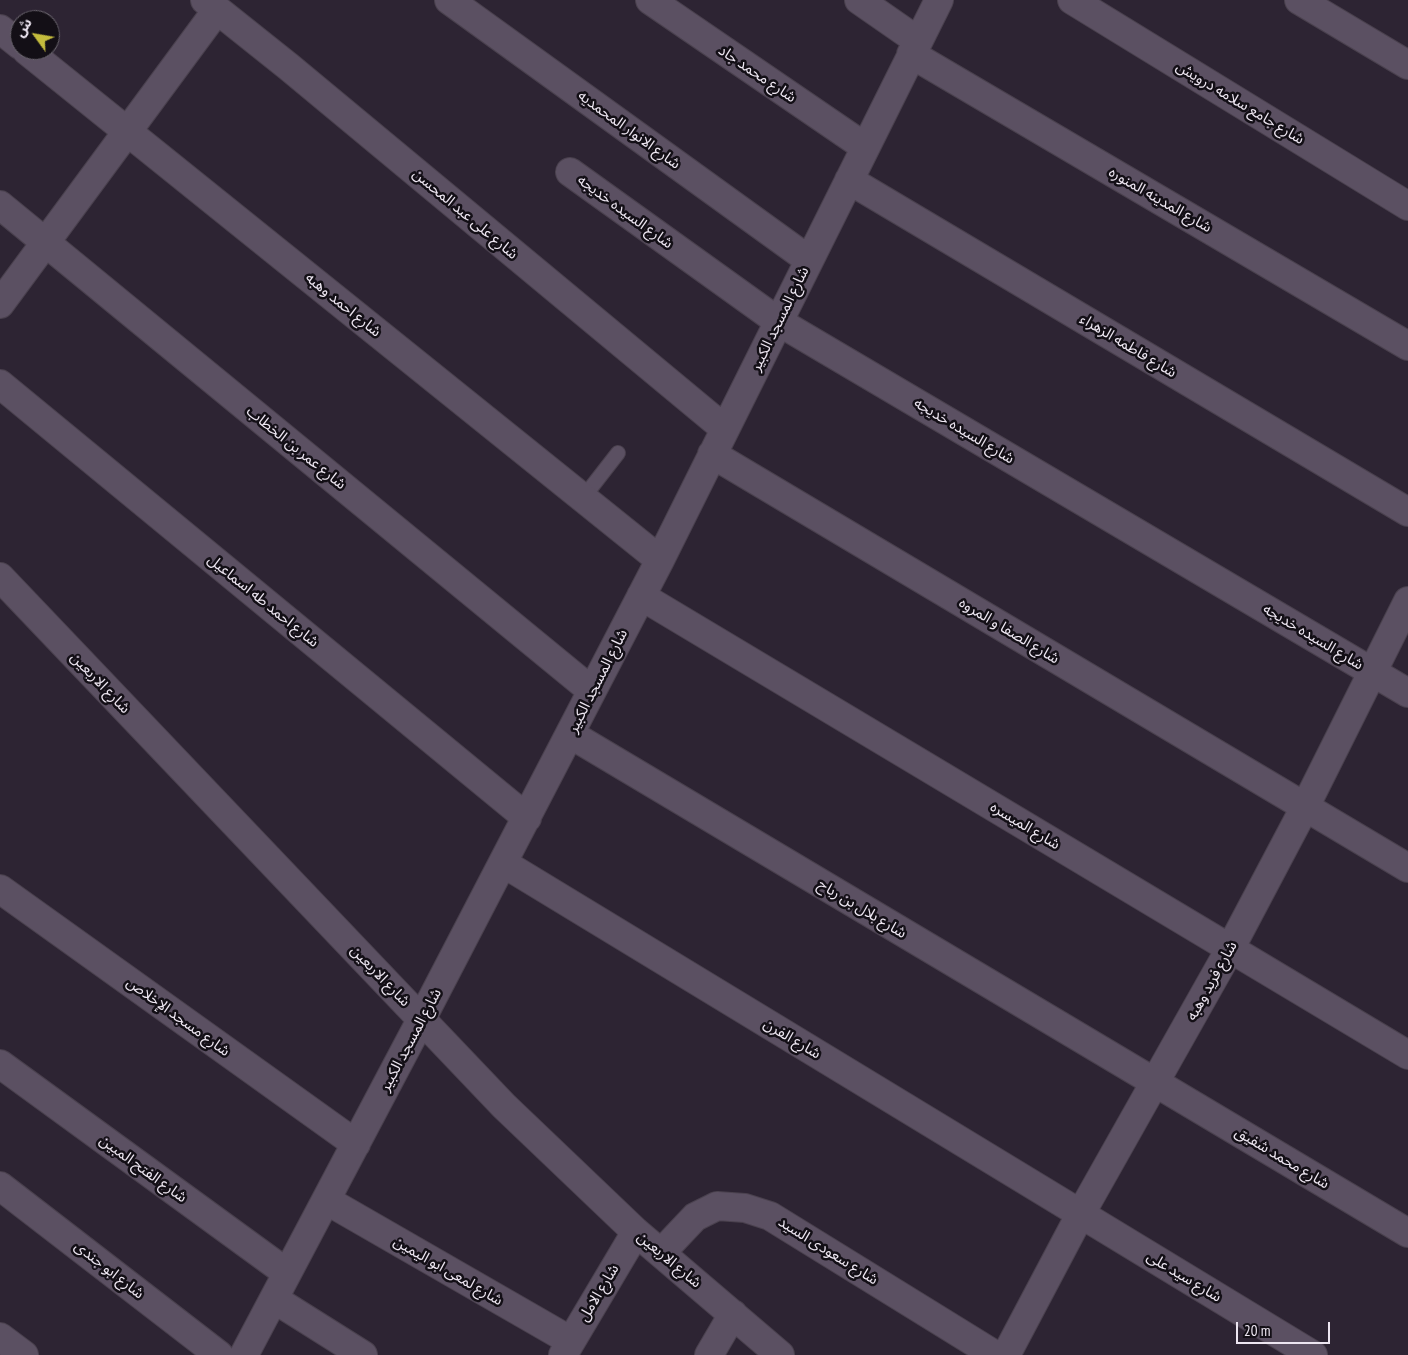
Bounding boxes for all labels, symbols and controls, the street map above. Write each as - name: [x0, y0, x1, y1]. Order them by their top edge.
- north arrow: [10, 10, 60, 60]
- text: ش: [10, 15, 36, 40]
- street label: شارع محمد جاد: [715, 41, 799, 107]
- street label: شارع جامع سلامه درويش: [1173, 58, 1307, 148]
- street label: شارع الانوار المحمديه: [574, 87, 684, 173]
- street label: شارع المدينه المنوره: [1105, 163, 1215, 237]
- street label: شارع على عبد المحسن: [409, 165, 521, 263]
- street label: شارع السيده خديجه: [574, 171, 676, 253]
- street label: شارع المسجد الكبير: [747, 264, 813, 374]
- street label: شارع احمد وهبه: [301, 269, 385, 341]
- street label: شارع فاطمه الزهراء: [1076, 310, 1180, 382]
- street label: شارع السيده خديجه: [911, 394, 1017, 468]
- street label: شارع عمر بن الخطاب: [243, 402, 349, 494]
- street label: شارع احمد طه اسماعيل: [204, 551, 322, 651]
- street label: شارع الصفا و المروه: [956, 594, 1062, 668]
- street label: شارع السيده خديجه: [1260, 600, 1366, 674]
- street label: شارع المسجد الكبير: [564, 626, 632, 736]
- street label: شارع الاربعين: [66, 649, 134, 717]
- street label: شارع الميسره: [987, 798, 1063, 854]
- street label: شارع بلال بن رباح: [814, 875, 910, 943]
- street label: شارع فريد وهبه: [1183, 938, 1241, 1024]
- street label: شارع الاربعين: [346, 942, 414, 1010]
- street label: شارع مسجد الإخلاص: [123, 973, 233, 1061]
- street label: شارع المسجد الكبير: [376, 986, 446, 1094]
- street label: شارع الفرن: [760, 1015, 824, 1063]
- street label: شارع محمد شفيق: [1232, 1123, 1332, 1193]
- street label: شارع الفتح المبين: [96, 1131, 190, 1207]
- street label: شارع سعودى السيد: [775, 1213, 881, 1289]
- street label: شارع الاربعين: [633, 1228, 705, 1292]
- street label: شارع لمعى ابو اليمين: [390, 1232, 506, 1310]
- street label: شارع ابو جندى: [71, 1237, 147, 1303]
- street label: شارع سيد على: [1143, 1248, 1225, 1306]
- street label: شارع الامل: [575, 1261, 623, 1325]
- scale bar: [1238, 1312, 1332, 1344]
- text: 20 m: [1244, 1321, 1270, 1340]

